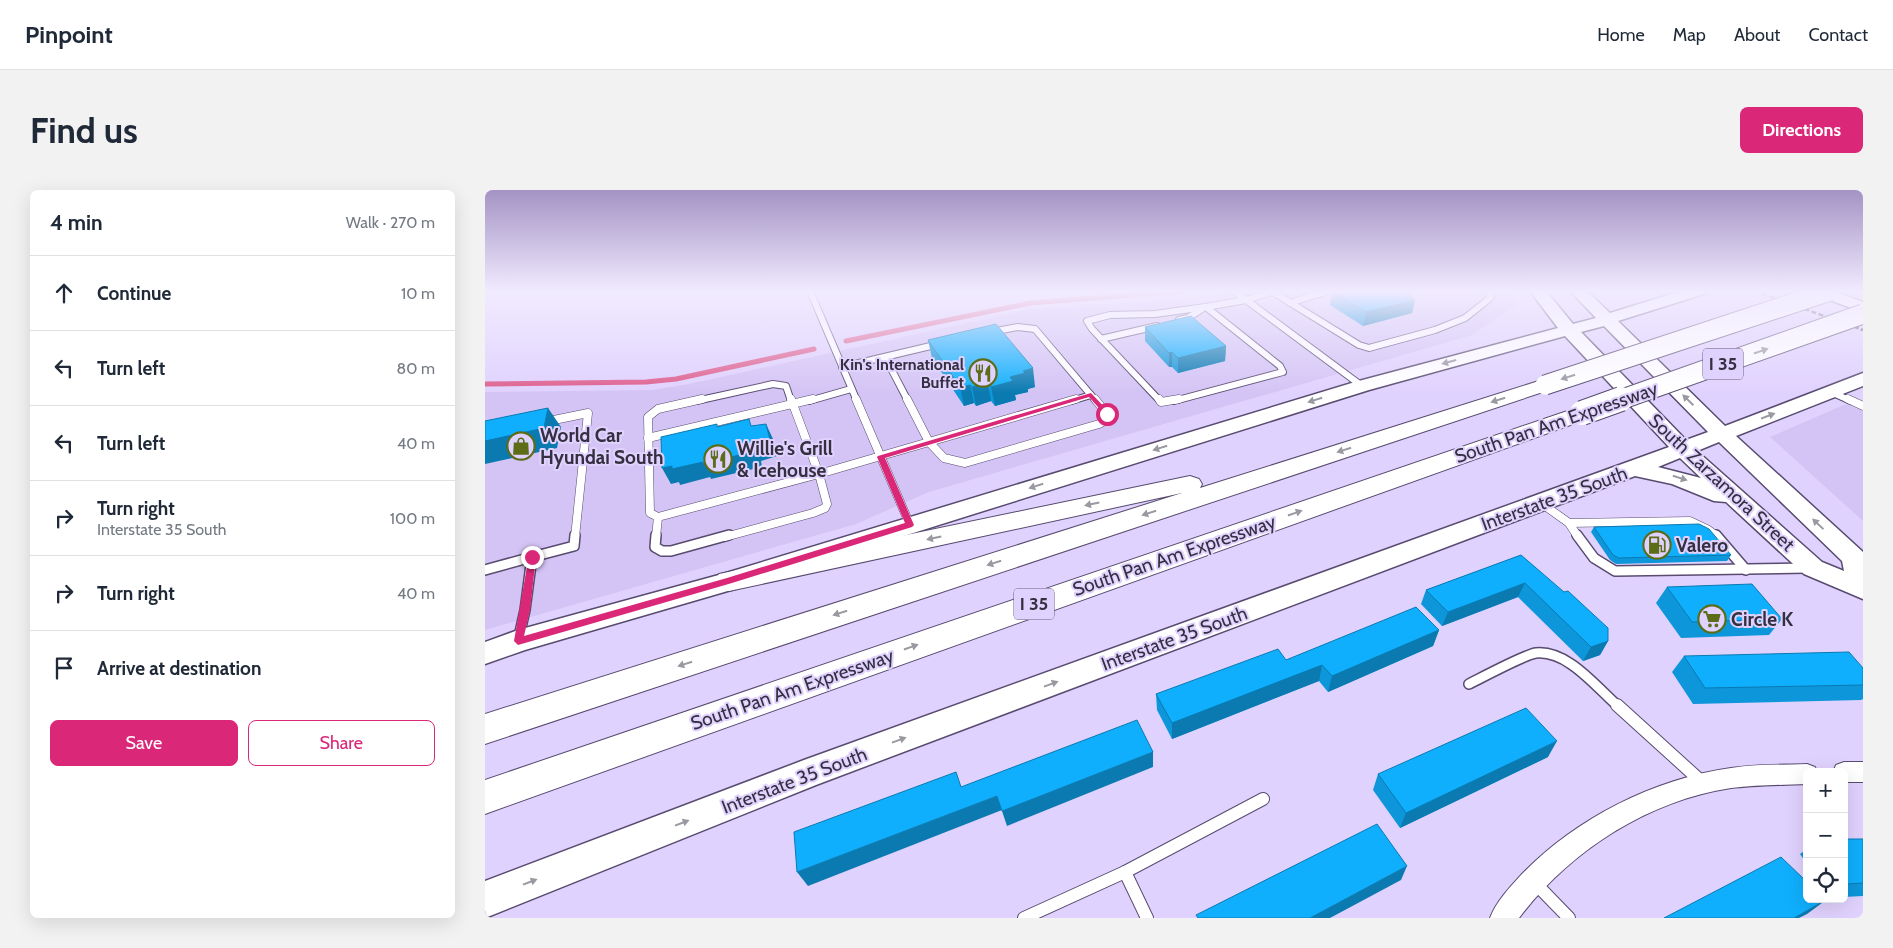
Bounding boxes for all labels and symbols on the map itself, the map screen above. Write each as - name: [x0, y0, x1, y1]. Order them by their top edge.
- one-way arrow: [1753, 347, 1768, 354]
- road number: I 35: [1703, 348, 1743, 380]
- place label: Kin's International Buffet: [840, 355, 964, 392]
- restaurant icon: Kin's International Buffet: [968, 358, 998, 388]
- one-way arrow: [1441, 359, 1456, 367]
- one-way arrow: [1560, 374, 1575, 382]
- street label: South Pan Am Expressway: [1452, 377, 1661, 468]
- one-way arrow: [1682, 394, 1694, 406]
- one-way arrow: [1307, 397, 1322, 405]
- one-way arrow: [1491, 397, 1506, 404]
- route start: [1096, 403, 1119, 426]
- street label: South Zarzamora Street: [1644, 409, 1800, 556]
- one-way arrow: [1761, 412, 1776, 420]
- place label: World Car Hyundai South: [540, 424, 663, 469]
- shop icon: World Car Hyundai South: [506, 431, 536, 461]
- place label: Willie's Grill & Icehouse: [737, 437, 833, 482]
- restaurant icon: Willie's Grill & Icehouse: [703, 444, 733, 474]
- one-way arrow: [1152, 444, 1167, 452]
- one-way arrow: [1336, 446, 1351, 454]
- street label: Interstate 35 South: [1478, 461, 1630, 536]
- one-way arrow: [1672, 475, 1687, 483]
- one-way arrow: [1028, 482, 1043, 490]
- one-way arrow: [1084, 501, 1100, 509]
- one-way arrow: [1141, 509, 1156, 517]
- one-way arrow: [1288, 509, 1303, 516]
- street label: South Pan Am Expressway: [1070, 510, 1279, 601]
- one-way arrow: [1813, 518, 1825, 530]
- fuel station icon: Valero: [1642, 530, 1672, 560]
- place label: Valero: [1676, 534, 1728, 557]
- one-way arrow: [925, 535, 941, 543]
- route end: [521, 546, 544, 569]
- one-way arrow: [987, 560, 1002, 568]
- road number: I 35: [1014, 588, 1054, 619]
- street label: Interstate 35 South: [1098, 601, 1250, 676]
- supermarket icon: Circle K: [1697, 604, 1727, 634]
- place label: Circle K: [1731, 608, 1793, 631]
- one-way arrow: [832, 610, 847, 618]
- one-way arrow: [903, 643, 918, 650]
- street label: South Pan Am Expressway: [688, 644, 897, 735]
- one-way arrow: [678, 660, 693, 668]
- one-way arrow: [1044, 680, 1059, 687]
- one-way arrow: [892, 736, 907, 744]
- street label: Interstate 35 South: [718, 742, 870, 819]
- one-way arrow: [675, 819, 690, 827]
- one-way arrow: [523, 878, 538, 885]

